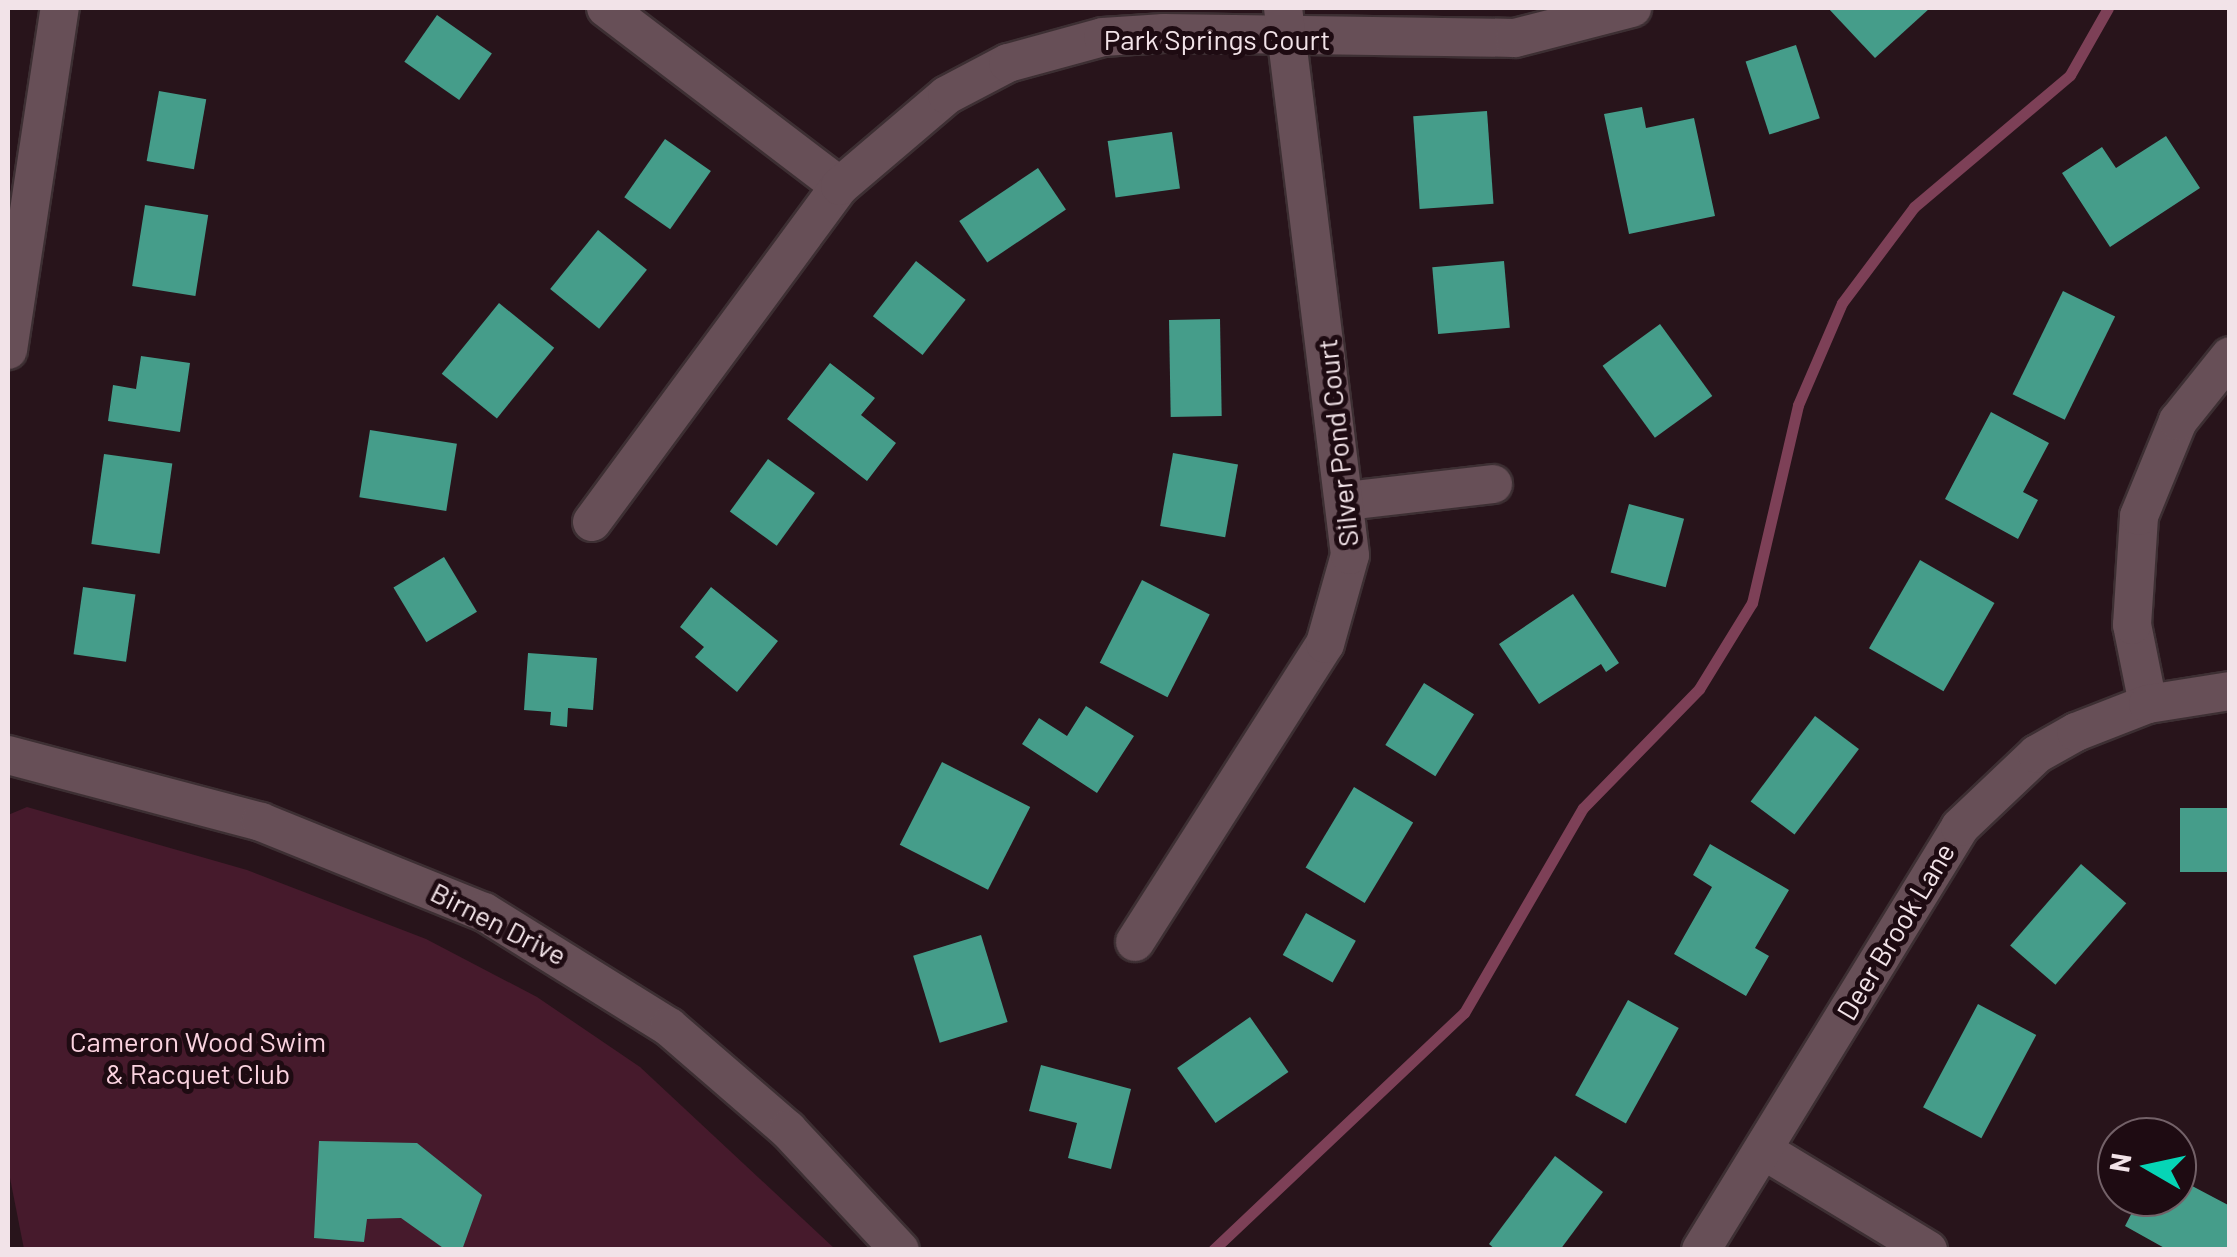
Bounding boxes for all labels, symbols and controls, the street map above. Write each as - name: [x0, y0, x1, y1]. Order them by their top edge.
- street label: Park Springs Court: [1104, 22, 1330, 56]
- street label: Silver Pond Court: [1309, 338, 1365, 548]
- street label: Deer Brook Lane: [1829, 836, 1961, 1026]
- street label: Birnen Drive: [426, 874, 572, 972]
- park label: Cameron Wood Swim & Racquet Club: [70, 1024, 326, 1090]
- north arrow: [2097, 1117, 2197, 1217]
- text: N: [2101, 1151, 2138, 1174]

